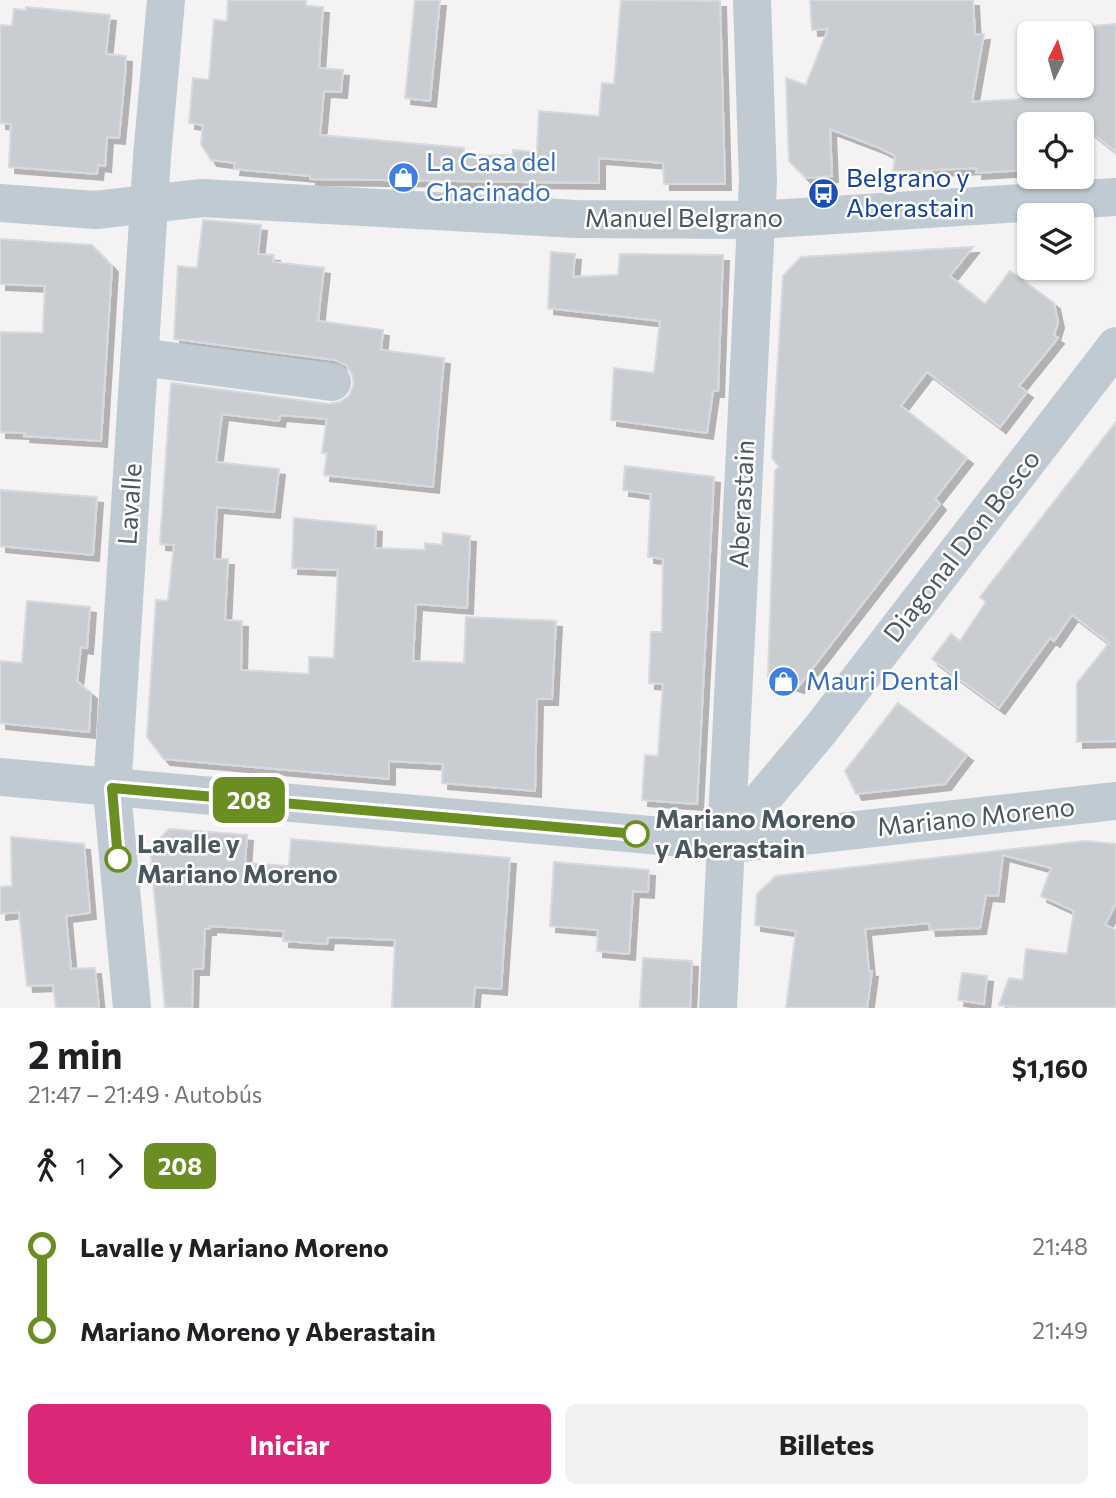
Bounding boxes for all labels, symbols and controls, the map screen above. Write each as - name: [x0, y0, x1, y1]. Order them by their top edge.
- north arrow: [1017, 21, 1094, 98]
- map controls: [1017, 21, 1094, 280]
- button: locate: [1017, 112, 1094, 189]
- place label: La Casa del Chacinado: [426, 145, 557, 206]
- shop icon: La Casa del Chacinado: [386, 160, 420, 194]
- place label: Belgrano y Aberastain: [846, 161, 974, 222]
- bus stop icon: Belgrano y Aberastain: [806, 176, 840, 210]
- street label: Manuel Belgrano: [585, 201, 783, 232]
- button: layers: [1017, 203, 1094, 280]
- street label: Aberastain: [722, 439, 759, 569]
- street label: Diagonal Don Bosco: [876, 443, 1046, 647]
- street label: Lavalle: [110, 462, 147, 546]
- shop icon: Mauri Dental: [766, 664, 800, 698]
- place label: Mauri Dental: [806, 664, 959, 695]
- line badge: 208: [209, 777, 289, 823]
- text: 208: [227, 785, 271, 814]
- street label: Mariano Moreno: [875, 790, 1076, 841]
- place label: Mariano Moreno y Aberastain: [655, 802, 856, 863]
- marker: Mariano Moreno y Aberastain: [623, 821, 649, 847]
- place label: Lavalle y Mariano Moreno: [137, 827, 338, 888]
- marker: Lavalle y Mariano Moreno: [105, 846, 131, 872]
- text: 2 min: [28, 1030, 123, 1077]
- text: $1,160: [1012, 1052, 1088, 1083]
- text: 21:47 – 21:49 · Autobús: [28, 1080, 262, 1108]
- icon: walk: [28, 1147, 66, 1185]
- icon: forward: [96, 1147, 134, 1185]
- text: 208: [158, 1151, 202, 1180]
- text: 1: [76, 1152, 86, 1180]
- text: Lavalle y Mariano Moreno: [80, 1231, 389, 1262]
- text: 21:48: [1032, 1232, 1088, 1260]
- text: Mariano Moreno y Aberastain: [80, 1315, 436, 1346]
- text: 21:49: [1032, 1316, 1088, 1344]
- button: Iniciar: [28, 1404, 551, 1484]
- button: Billetes: [565, 1404, 1088, 1484]

